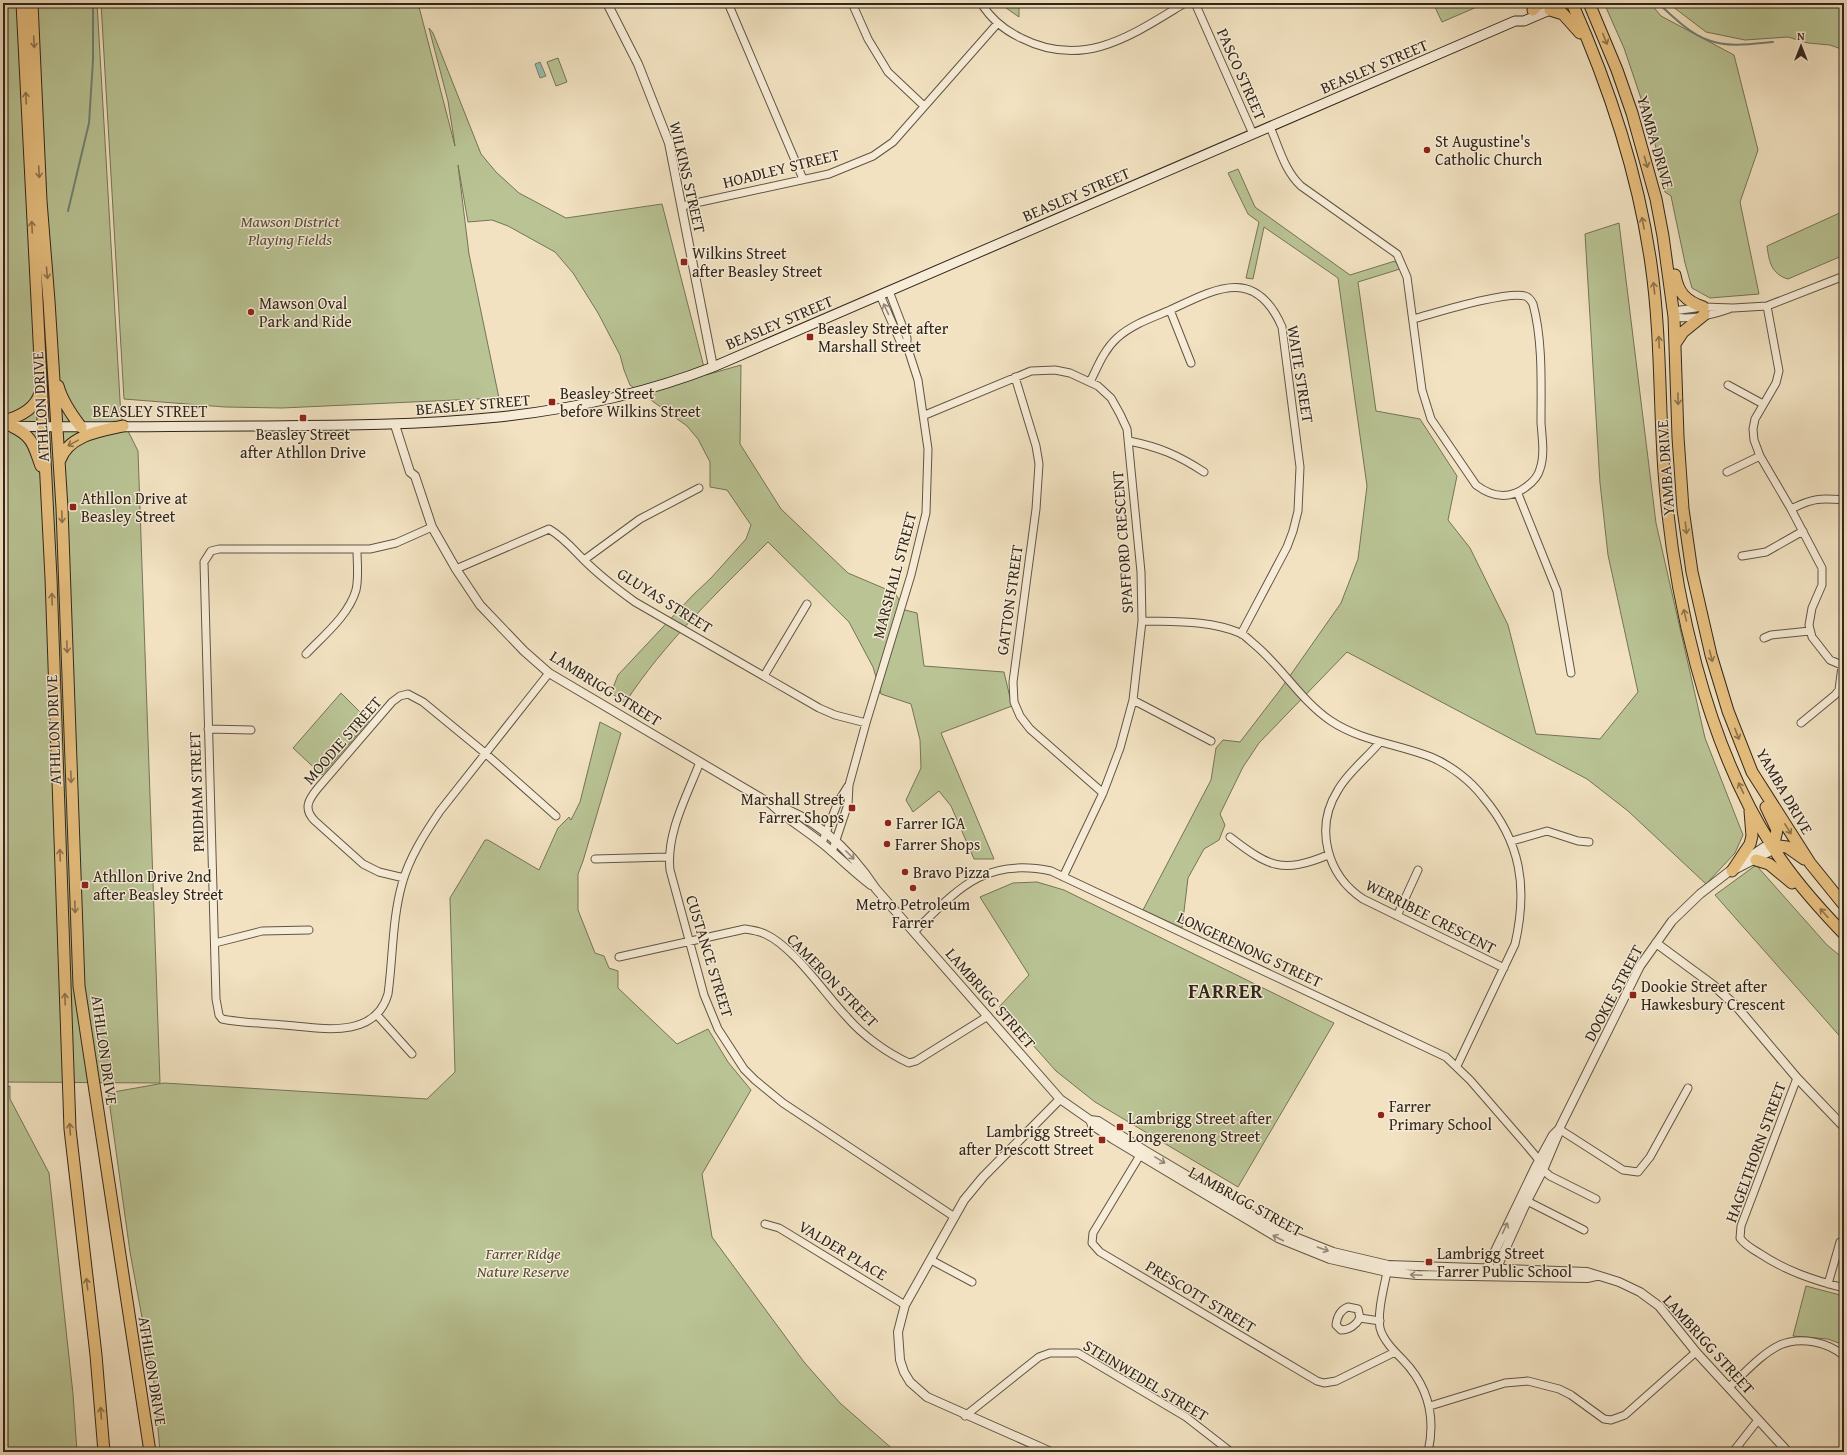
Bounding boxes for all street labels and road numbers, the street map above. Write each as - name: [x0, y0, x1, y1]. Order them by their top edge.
- street label: PASCO STREET: [1211, 24, 1273, 124]
- street label: BEASLEY STREET: [1316, 33, 1432, 99]
- street label: YAMBA DRIVE: [1631, 93, 1681, 191]
- street label: WILKINS STREET: [664, 119, 712, 235]
- street label: HOADLEY STREET: [720, 142, 842, 194]
- street label: BEASLEY STREET: [1018, 161, 1134, 227]
- street label: BEASLEY STREET: [721, 289, 837, 355]
- street label: WAITE STREET: [1281, 323, 1321, 425]
- street label: ATHLLON DRIVE: [25, 351, 55, 463]
- street label: BEASLEY STREET: [415, 387, 531, 421]
- street label: BEASLEY STREET: [93, 399, 207, 423]
- street label: YAMBA DRIVE: [1650, 419, 1680, 517]
- street label: SPAFFORD CRESCENT: [1105, 470, 1139, 614]
- street label: MARSHALL STREET: [866, 509, 922, 641]
- street label: GATTON STREET: [989, 543, 1029, 657]
- street label: GLUYAS STREET: [613, 561, 717, 639]
- street label: LAMBRIGG STREET: [546, 644, 666, 732]
- street label: ATHLLON DRIVE: [39, 674, 67, 786]
- street label: MOODIE STREET: [297, 691, 387, 789]
- street label: PRIDHAM STREET: [182, 731, 210, 853]
- street label: YAMBA DRIVE: [1751, 743, 1819, 839]
- street label: WERRIBEE CRESCENT: [1361, 873, 1501, 959]
- street label: CUSTANCE STREET: [680, 892, 740, 1020]
- street label: LONGERENONG STREET: [1174, 905, 1326, 993]
- street label: CAMERON STREET: [782, 927, 884, 1033]
- street label: DOOKIE STREET: [1577, 940, 1649, 1046]
- street label: LAMBRIGG STREET: [940, 942, 1042, 1054]
- street label: ATHLLON DRIVE: [85, 994, 125, 1106]
- street label: HAGELTHORN STREET: [1718, 1078, 1792, 1226]
- street label: LAMBRIGG STREET: [1184, 1160, 1308, 1242]
- street label: VALDER PLACE: [794, 1214, 892, 1286]
- street label: PRESCOTT STREET: [1141, 1254, 1261, 1338]
- street label: LAMBRIGG STREET: [1657, 1289, 1761, 1399]
- street label: ATHLLON DRIVE: [133, 1315, 173, 1427]
- street label: STEINWEDEL STREET: [1079, 1333, 1213, 1427]

